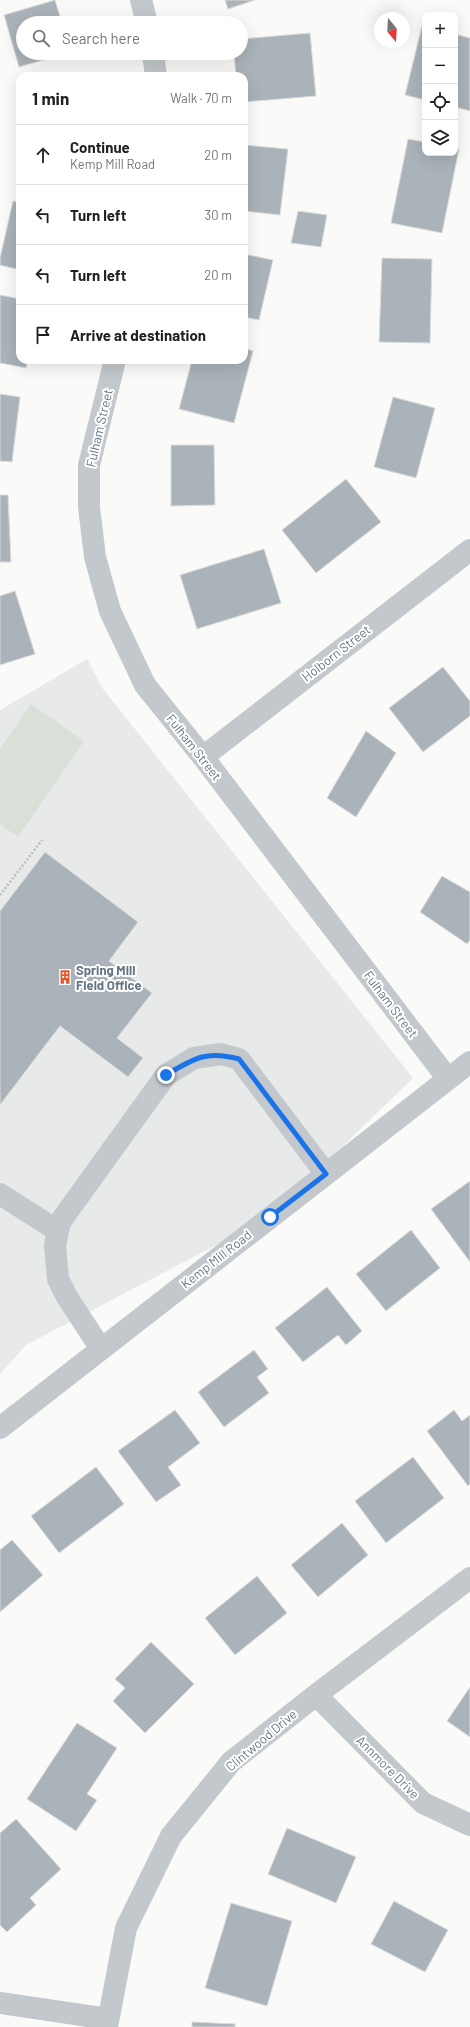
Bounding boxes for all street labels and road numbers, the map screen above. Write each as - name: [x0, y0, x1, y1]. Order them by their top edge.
- street label: Fulham Street: [82, 387, 116, 469]
- street label: Holborn Street: [299, 621, 373, 685]
- street label: Fulham Street: [163, 711, 225, 783]
- street label: Fulham Street: [361, 967, 421, 1041]
- street label: Kemp Mill Road: [178, 1226, 254, 1292]
- street label: Clintwood Drive: [222, 1706, 300, 1774]
- street label: Annmore Drive: [353, 1732, 423, 1802]

